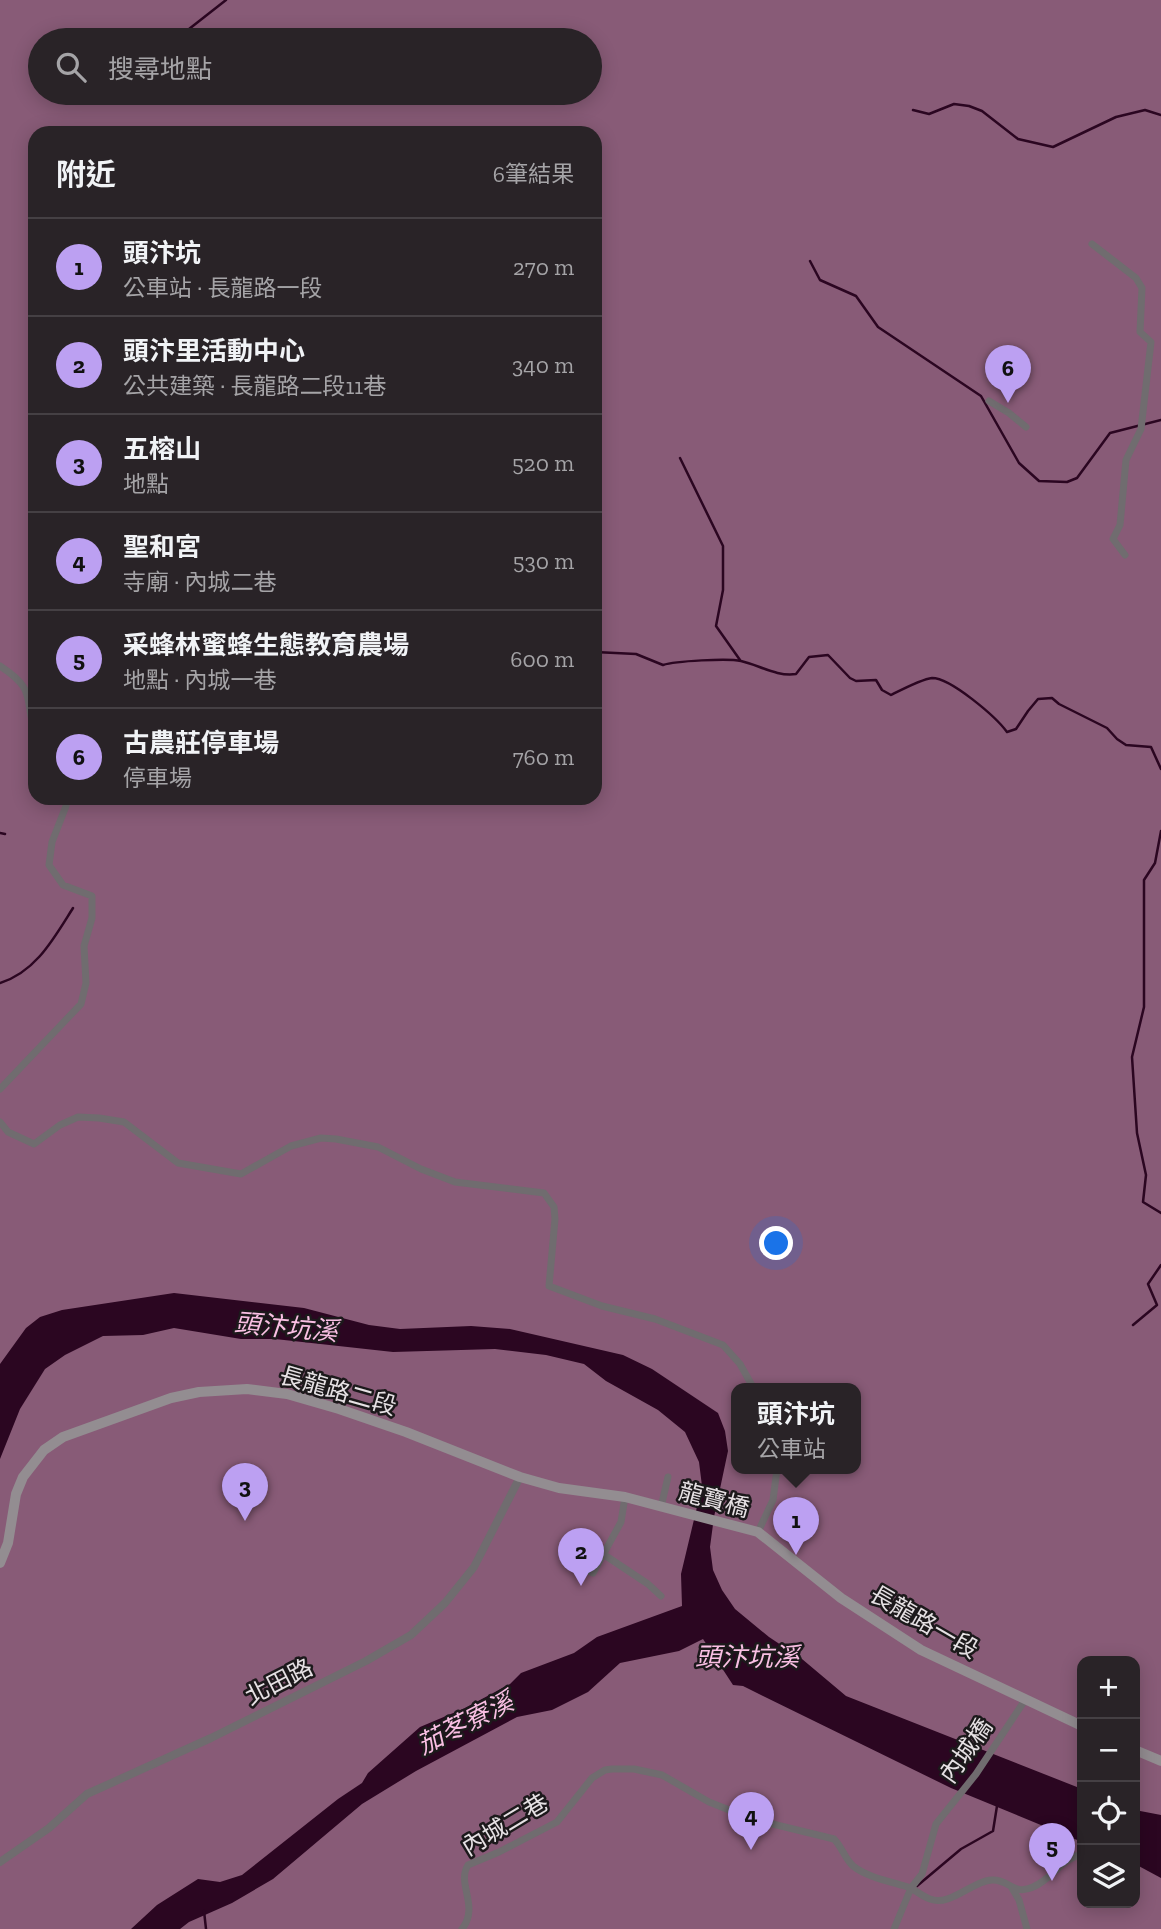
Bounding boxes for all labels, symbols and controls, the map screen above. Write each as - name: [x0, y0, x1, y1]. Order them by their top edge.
- search box: [28, 28, 602, 105]
- icon: search: [52, 48, 90, 86]
- text: 搜尋地點: [108, 53, 212, 85]
- text: 附近: [56, 157, 116, 193]
- text: 6筆結果: [493, 160, 574, 188]
- text: 頭汴坑: [123, 237, 201, 269]
- text: 1: [74, 253, 84, 281]
- text: 270 m: [513, 253, 574, 281]
- text: 公車站 · 長龍路一段: [123, 274, 322, 302]
- text: 頭汴里活動中心: [123, 335, 305, 367]
- pin: 6: [985, 345, 1031, 403]
- text: 2: [73, 351, 85, 379]
- text: 340 m: [512, 351, 574, 379]
- text: 公共建築 · 長龍路二段11巷: [123, 372, 386, 400]
- text: 五榕山: [123, 433, 201, 465]
- text: 3: [73, 449, 85, 477]
- text: 520 m: [512, 449, 574, 477]
- text: 地點: [123, 470, 169, 498]
- text: 聖和宮: [123, 531, 201, 563]
- text: 4: [72, 547, 86, 575]
- text: 530 m: [513, 547, 574, 575]
- text: 寺廟 · 內城二巷: [123, 568, 276, 596]
- text: 采蜂林蜜蜂生態教育農場: [123, 629, 409, 661]
- text: 5: [73, 645, 85, 673]
- text: 600 m: [510, 645, 574, 673]
- text: 地點 · 內城一巷: [123, 666, 276, 694]
- text: 古農莊停車場: [123, 727, 279, 759]
- text: 6: [73, 743, 85, 771]
- text: 760 m: [513, 743, 574, 771]
- text: 停車場: [123, 764, 192, 792]
- your location: [759, 1226, 793, 1260]
- water label: 頭汴坑溪: [233, 1307, 343, 1348]
- street label: 長龍路二段: [276, 1360, 400, 1421]
- popup: [731, 1383, 861, 1474]
- text: 頭汴坑: [757, 1398, 835, 1430]
- text: 公車站: [757, 1435, 826, 1463]
- pin: 3: [222, 1463, 268, 1521]
- street label: 龍寶橋: [676, 1476, 753, 1523]
- pin: 1: [773, 1497, 819, 1555]
- pin: 2: [558, 1528, 604, 1586]
- street label: 長龍路一段: [865, 1579, 983, 1664]
- water label: 頭汴坑溪: [695, 1641, 803, 1673]
- street label: 北田路: [240, 1652, 317, 1711]
- map controls: [1077, 1656, 1140, 1908]
- button: +: [1077, 1656, 1140, 1719]
- water label: 茄苳寮溪: [411, 1683, 522, 1761]
- street label: 內城橋: [933, 1713, 998, 1789]
- button: −: [1077, 1719, 1140, 1782]
- button: locate: [1077, 1782, 1140, 1845]
- street label: 內城二巷: [456, 1787, 553, 1862]
- pin: 4: [728, 1792, 774, 1850]
- pin: 5: [1029, 1823, 1075, 1881]
- button: layers: [1077, 1845, 1140, 1908]

